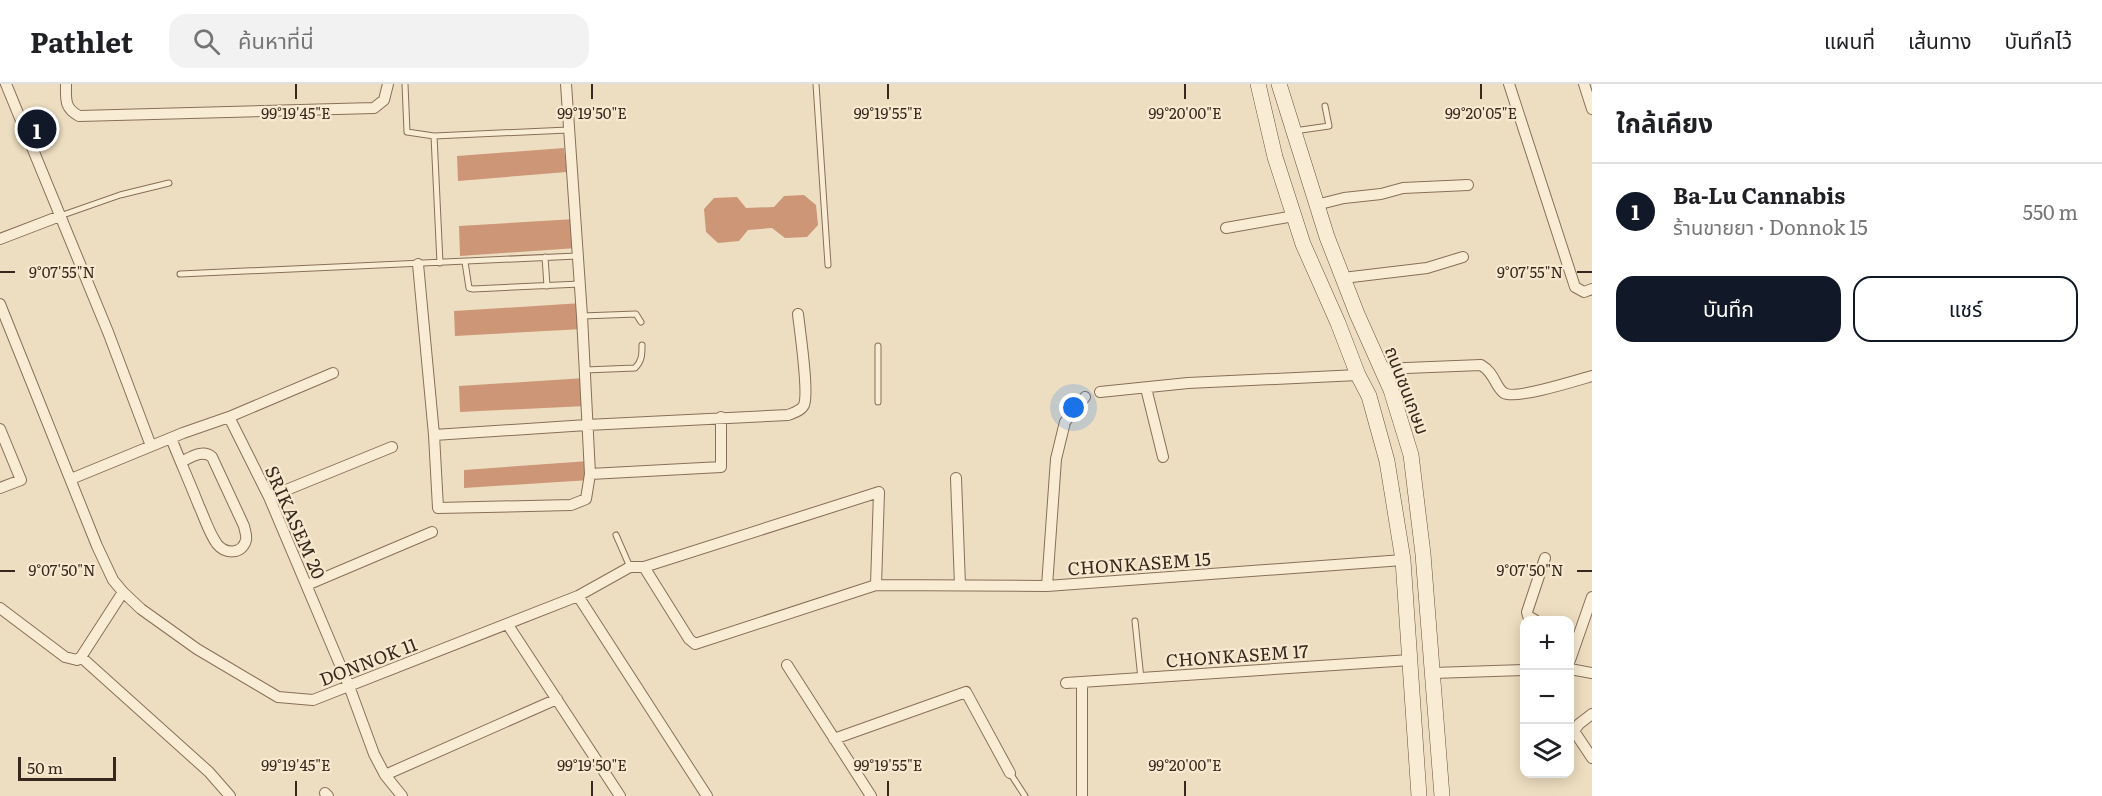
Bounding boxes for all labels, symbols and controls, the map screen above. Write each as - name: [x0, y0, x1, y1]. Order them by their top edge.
- search box: [169, 14, 589, 68]
- text: Pathlet: [30, 20, 133, 62]
- text: ค้นหาที่นี่: [238, 23, 314, 56]
- text: แผนที่: [1824, 24, 1875, 55]
- text: เส้นทาง: [1908, 24, 1972, 55]
- text: บันทึกไว้: [2005, 24, 2072, 55]
- icon: search: [190, 25, 223, 58]
- text: 99°19'45"E: [261, 101, 331, 124]
- text: 99°19'50"E: [557, 101, 627, 124]
- text: 99°19'55"E: [854, 101, 922, 124]
- text: 99°20'00"E: [1148, 101, 1222, 124]
- text: 99°20'05"E: [1445, 101, 1517, 124]
- text: ใกล้เคียง: [1616, 102, 1713, 141]
- pin: 1: [18, 106, 57, 152]
- text: Ba-Lu Cannabis: [1673, 178, 1845, 211]
- text: 1: [1631, 196, 1640, 226]
- text: 550 m: [2023, 196, 2078, 226]
- text: ร้านขายยา · Donnok 15: [1673, 211, 1868, 241]
- text: 9°07'55"N: [29, 260, 95, 283]
- text: 9°07'55"N: [1497, 260, 1563, 283]
- button: บันทึก: [1616, 276, 1841, 342]
- button: แชร์: [1853, 276, 2078, 342]
- street label: ถนนชนเกษม: [1379, 342, 1437, 438]
- your location: [1059, 393, 1088, 422]
- street label: SRIKASEM 20: [259, 461, 333, 583]
- street label: CHONKASEM 15: [1066, 545, 1212, 581]
- text: 9°07'50"N: [28, 558, 96, 581]
- text: 9°07'50"N: [1496, 558, 1564, 581]
- map controls: [1520, 616, 1574, 778]
- button: +: [1520, 616, 1574, 670]
- street label: DONNOK 11: [315, 630, 421, 692]
- street label: CHONKASEM 17: [1165, 637, 1309, 673]
- button: −: [1520, 670, 1574, 724]
- button: layers: [1520, 724, 1574, 778]
- text: 99°19'45"E: [261, 753, 331, 776]
- text: 99°19'50"E: [557, 753, 627, 776]
- text: 99°19'55"E: [854, 753, 922, 776]
- text: 99°20'00"E: [1148, 753, 1222, 776]
- scale bar: [18, 754, 116, 782]
- text: 50 m: [27, 755, 63, 779]

